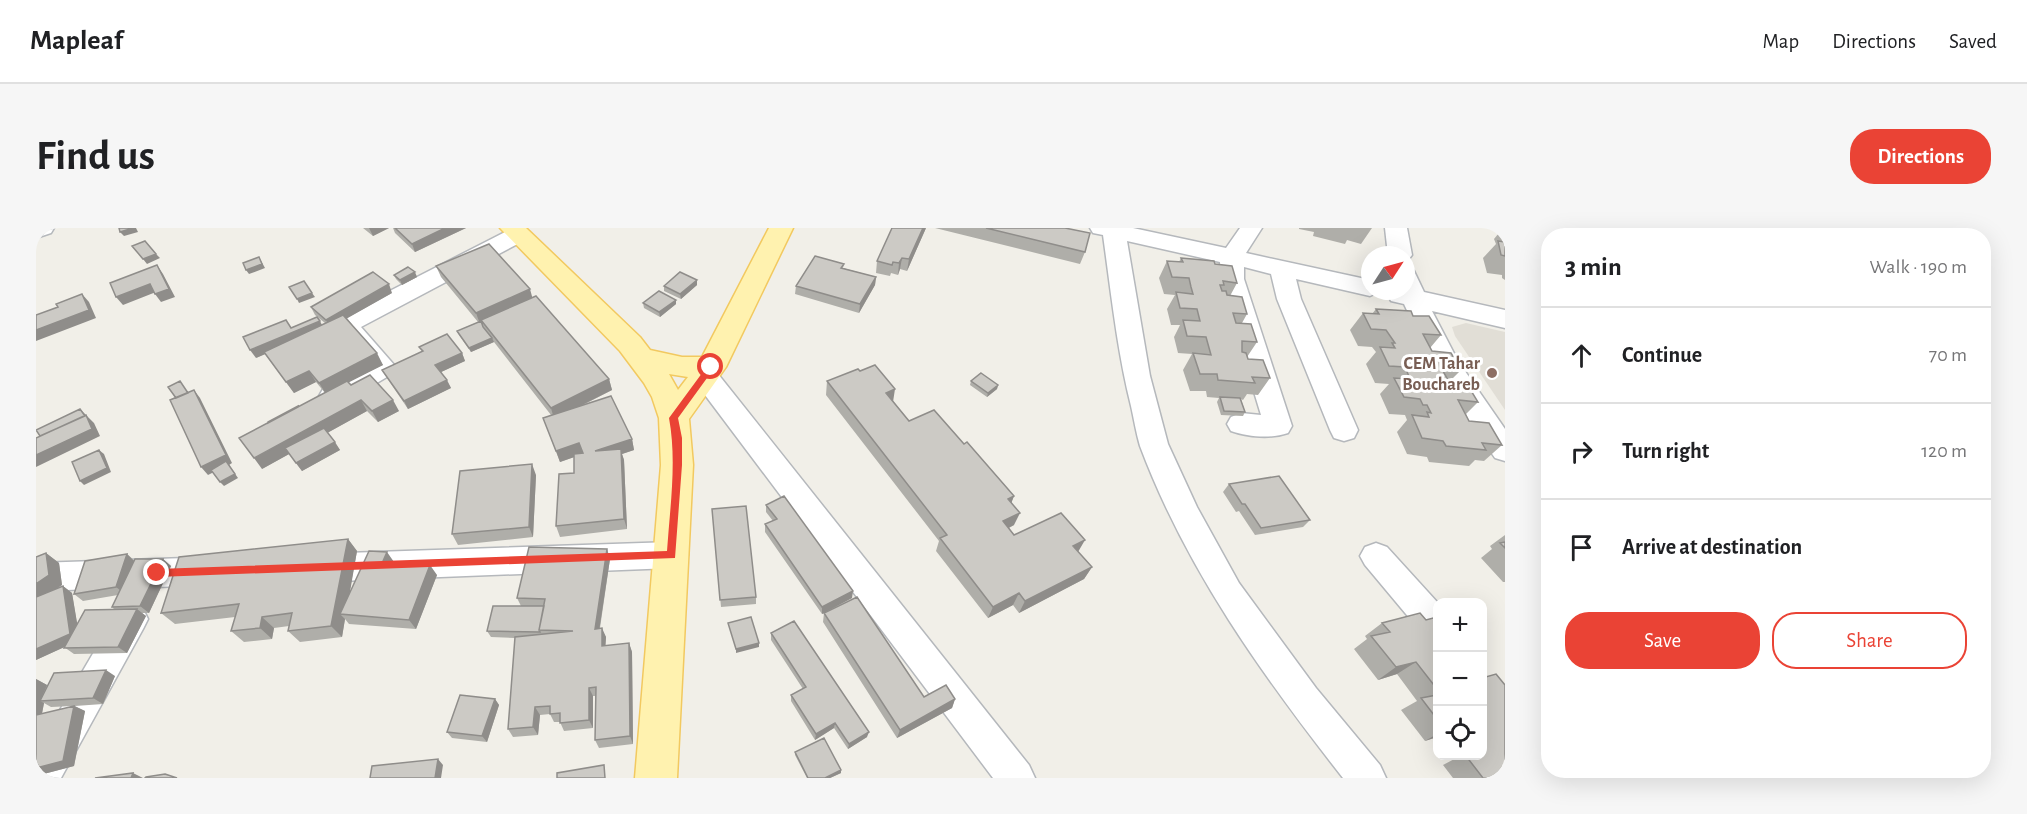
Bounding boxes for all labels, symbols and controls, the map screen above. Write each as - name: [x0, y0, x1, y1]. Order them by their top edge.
- text: Mapleaf: [30, 27, 123, 55]
- text: Map: [1763, 31, 1799, 52]
- text: Directions: [1832, 31, 1916, 52]
- text: Saved: [1949, 31, 1997, 52]
- button: Directions: [1850, 129, 1991, 184]
- text: Find us: [36, 135, 155, 177]
- north arrow: [1361, 246, 1415, 300]
- text: 3 min: [1565, 254, 1622, 280]
- text: Walk · 190 m: [1870, 257, 1967, 277]
- icon: ahead: [1565, 339, 1598, 372]
- text: Continue: [1622, 344, 1702, 366]
- text: 70 m: [1929, 345, 1967, 365]
- route start: [697, 353, 723, 379]
- place label: CEM Tahar Bouchareb: [1402, 355, 1481, 394]
- marker: CEM Tahar Bouchareb: [1485, 366, 1499, 380]
- icon: right: [1565, 435, 1598, 468]
- text: Turn right: [1622, 440, 1709, 462]
- text: 120 m: [1921, 441, 1967, 461]
- icon: arrive: [1565, 531, 1598, 564]
- text: Arrive at destination: [1622, 536, 1802, 558]
- route end: [143, 559, 169, 585]
- map controls: [1433, 598, 1487, 760]
- button: +: [1433, 598, 1487, 652]
- button: Save: [1565, 612, 1760, 669]
- button: Share: [1772, 612, 1967, 669]
- button: −: [1433, 652, 1487, 706]
- button: locate: [1433, 706, 1487, 760]

